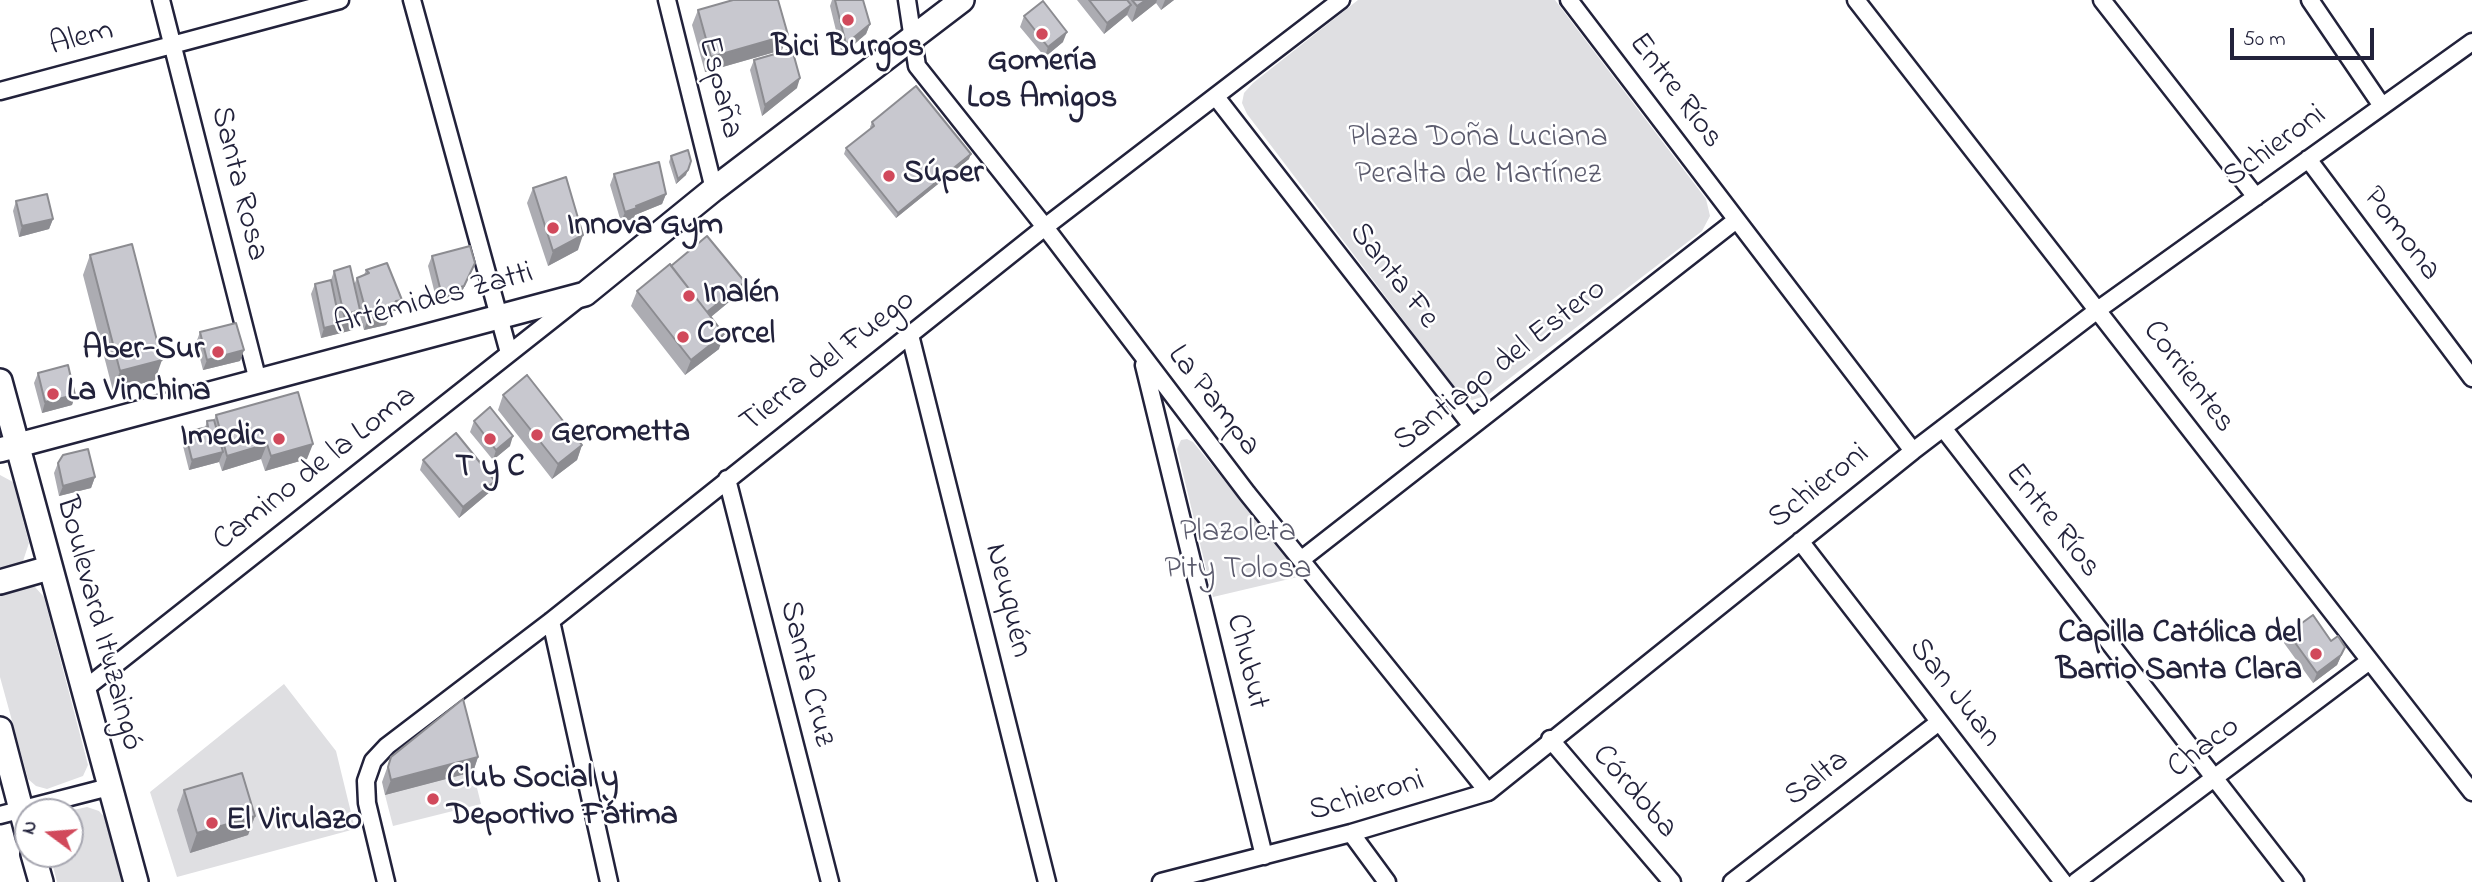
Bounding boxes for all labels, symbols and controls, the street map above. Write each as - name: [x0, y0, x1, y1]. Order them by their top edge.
- marker: Bici Burgos: [840, 12, 856, 28]
- street label: Alem: [46, 13, 118, 67]
- scale bar: [2234, 14, 2378, 58]
- text: 50 m: [2243, 25, 2286, 55]
- marker: Gomería Los Amigos: [1034, 26, 1050, 42]
- street label: Entre Ríos: [1618, 27, 1730, 157]
- place label: Bici Burgos: [772, 31, 924, 69]
- street label: España: [687, 33, 749, 143]
- place label: Gomería Los Amigos: [967, 45, 1117, 120]
- street label: Schieroni: [2217, 98, 2335, 198]
- street label: Santa Rosa: [199, 103, 275, 265]
- park label: Plaza Doña Luciana Peralta de Martínez: [1348, 121, 1608, 196]
- place label: Súper: [903, 157, 983, 195]
- marker: Súper: [881, 168, 897, 184]
- street label: Pomona: [2352, 180, 2448, 290]
- place label: Innova Gym: [567, 209, 723, 247]
- street label: Santa Fe: [1338, 216, 1446, 338]
- marker: Innova Gym: [545, 220, 561, 236]
- street label: Artémides Zatti: [330, 256, 538, 346]
- street label: Santiago del Estero: [1387, 272, 1615, 462]
- place label: Inalén: [703, 277, 779, 315]
- street label: Tierra del Fuego: [734, 283, 924, 443]
- marker: Inalén: [681, 288, 697, 304]
- street label: Corrientes: [2132, 314, 2242, 442]
- place label: Corcel: [697, 318, 775, 356]
- marker: Corcel: [675, 329, 691, 345]
- place label: Aber-Sur: [82, 333, 204, 371]
- street label: La Pampa: [1157, 339, 1267, 465]
- marker: Aber-Sur: [210, 344, 226, 360]
- place label: La Vinchina: [67, 375, 211, 413]
- street label: Camino de la Loma: [207, 379, 425, 561]
- marker: La Vinchina: [45, 386, 61, 402]
- place label: Gerometta: [551, 416, 690, 454]
- place label: Imedic: [180, 420, 265, 458]
- marker: Gerometta: [529, 427, 545, 443]
- marker: Imedic: [271, 431, 287, 447]
- marker: T y C: [482, 431, 498, 447]
- street label: Schieroni: [1762, 437, 1878, 539]
- place label: T y C: [455, 451, 525, 489]
- street label: Entre Ríos: [1994, 457, 2108, 587]
- street label: Boulevard Ituzaingó: [45, 493, 149, 755]
- park label: Plazoleta Pity Tolosa: [1164, 516, 1312, 591]
- street label: Neuquén: [973, 540, 1039, 662]
- street label: Santa Cruz: [768, 597, 842, 751]
- street label: Chubut: [1215, 610, 1275, 714]
- place label: Capilla Católica del Barrio Santa Clara: [2056, 617, 2302, 692]
- street label: San Juan: [1898, 632, 2008, 756]
- marker: Capilla Católica del Barrio Santa Clara: [2308, 646, 2324, 662]
- street label: Chaco: [2161, 709, 2249, 789]
- street label: Córdoba: [1582, 738, 1684, 848]
- street label: Salta: [1778, 743, 1858, 817]
- place label: Club Social y Deportivo Fátima: [447, 762, 678, 837]
- street label: Schieroni: [1305, 763, 1429, 833]
- marker: Club Social y Deportivo Fátima: [425, 791, 441, 807]
- north arrow: [14, 798, 84, 868]
- place label: El Virulazo: [226, 804, 362, 842]
- marker: El Virulazo: [204, 815, 220, 831]
- text: N: [16, 818, 45, 838]

